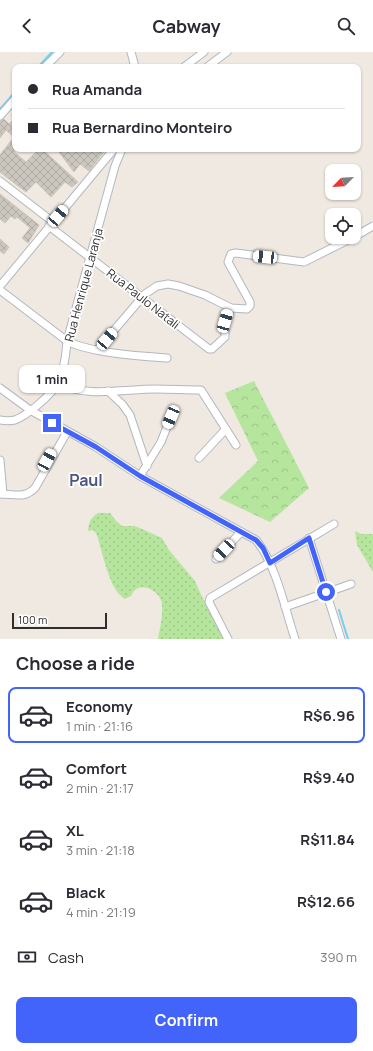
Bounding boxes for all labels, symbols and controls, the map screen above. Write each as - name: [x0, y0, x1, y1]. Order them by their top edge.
- text: Cabway: [152, 14, 221, 38]
- icon: back: [16, 15, 38, 37]
- icon: search: [335, 15, 357, 37]
- text: Rua Amanda: [52, 79, 142, 100]
- text: Rua Bernardino Monteiro: [52, 117, 232, 138]
- north arrow: [325, 164, 361, 200]
- map controls: [325, 164, 361, 244]
- car: [46, 203, 70, 229]
- button: locate: [325, 208, 361, 244]
- street label: Rua Henrique Laranja: [60, 226, 107, 344]
- car: [252, 250, 278, 264]
- street label: Rua Paulo Natali: [103, 265, 184, 333]
- car: [216, 308, 234, 334]
- car: [95, 326, 119, 352]
- callout: 1 min: [19, 365, 85, 393]
- text: 1 min: [36, 370, 68, 388]
- car: [161, 404, 181, 430]
- route end: [43, 414, 61, 432]
- car: [36, 447, 58, 473]
- district label: Paul: [69, 469, 103, 491]
- car: [211, 537, 237, 563]
- route start: [317, 583, 335, 601]
- scale bar: [12, 611, 107, 630]
- text: 100 m: [18, 612, 47, 627]
- text: Choose a ride: [16, 651, 135, 675]
- text: Economy: [66, 696, 133, 717]
- icon: car: [18, 697, 54, 733]
- text: R$6.96: [303, 705, 355, 726]
- text: 1 min · 21:16: [66, 717, 133, 735]
- text: Comfort: [66, 758, 127, 779]
- icon: car: [18, 759, 54, 795]
- text: R$9.40: [303, 767, 355, 788]
- text: 2 min · 21:17: [66, 779, 134, 797]
- text: XL: [66, 820, 84, 841]
- icon: car: [18, 821, 54, 857]
- text: R$11.84: [300, 829, 355, 850]
- text: 3 min · 21:18: [66, 841, 135, 859]
- text: Black: [66, 882, 105, 903]
- icon: car: [18, 883, 54, 919]
- text: R$12.66: [297, 891, 355, 912]
- text: 4 min · 21:19: [66, 903, 136, 921]
- icon: cash: [16, 946, 38, 968]
- text: Cash: [48, 947, 84, 968]
- text: 390 m: [320, 948, 357, 966]
- button: Confirm: [16, 997, 357, 1043]

